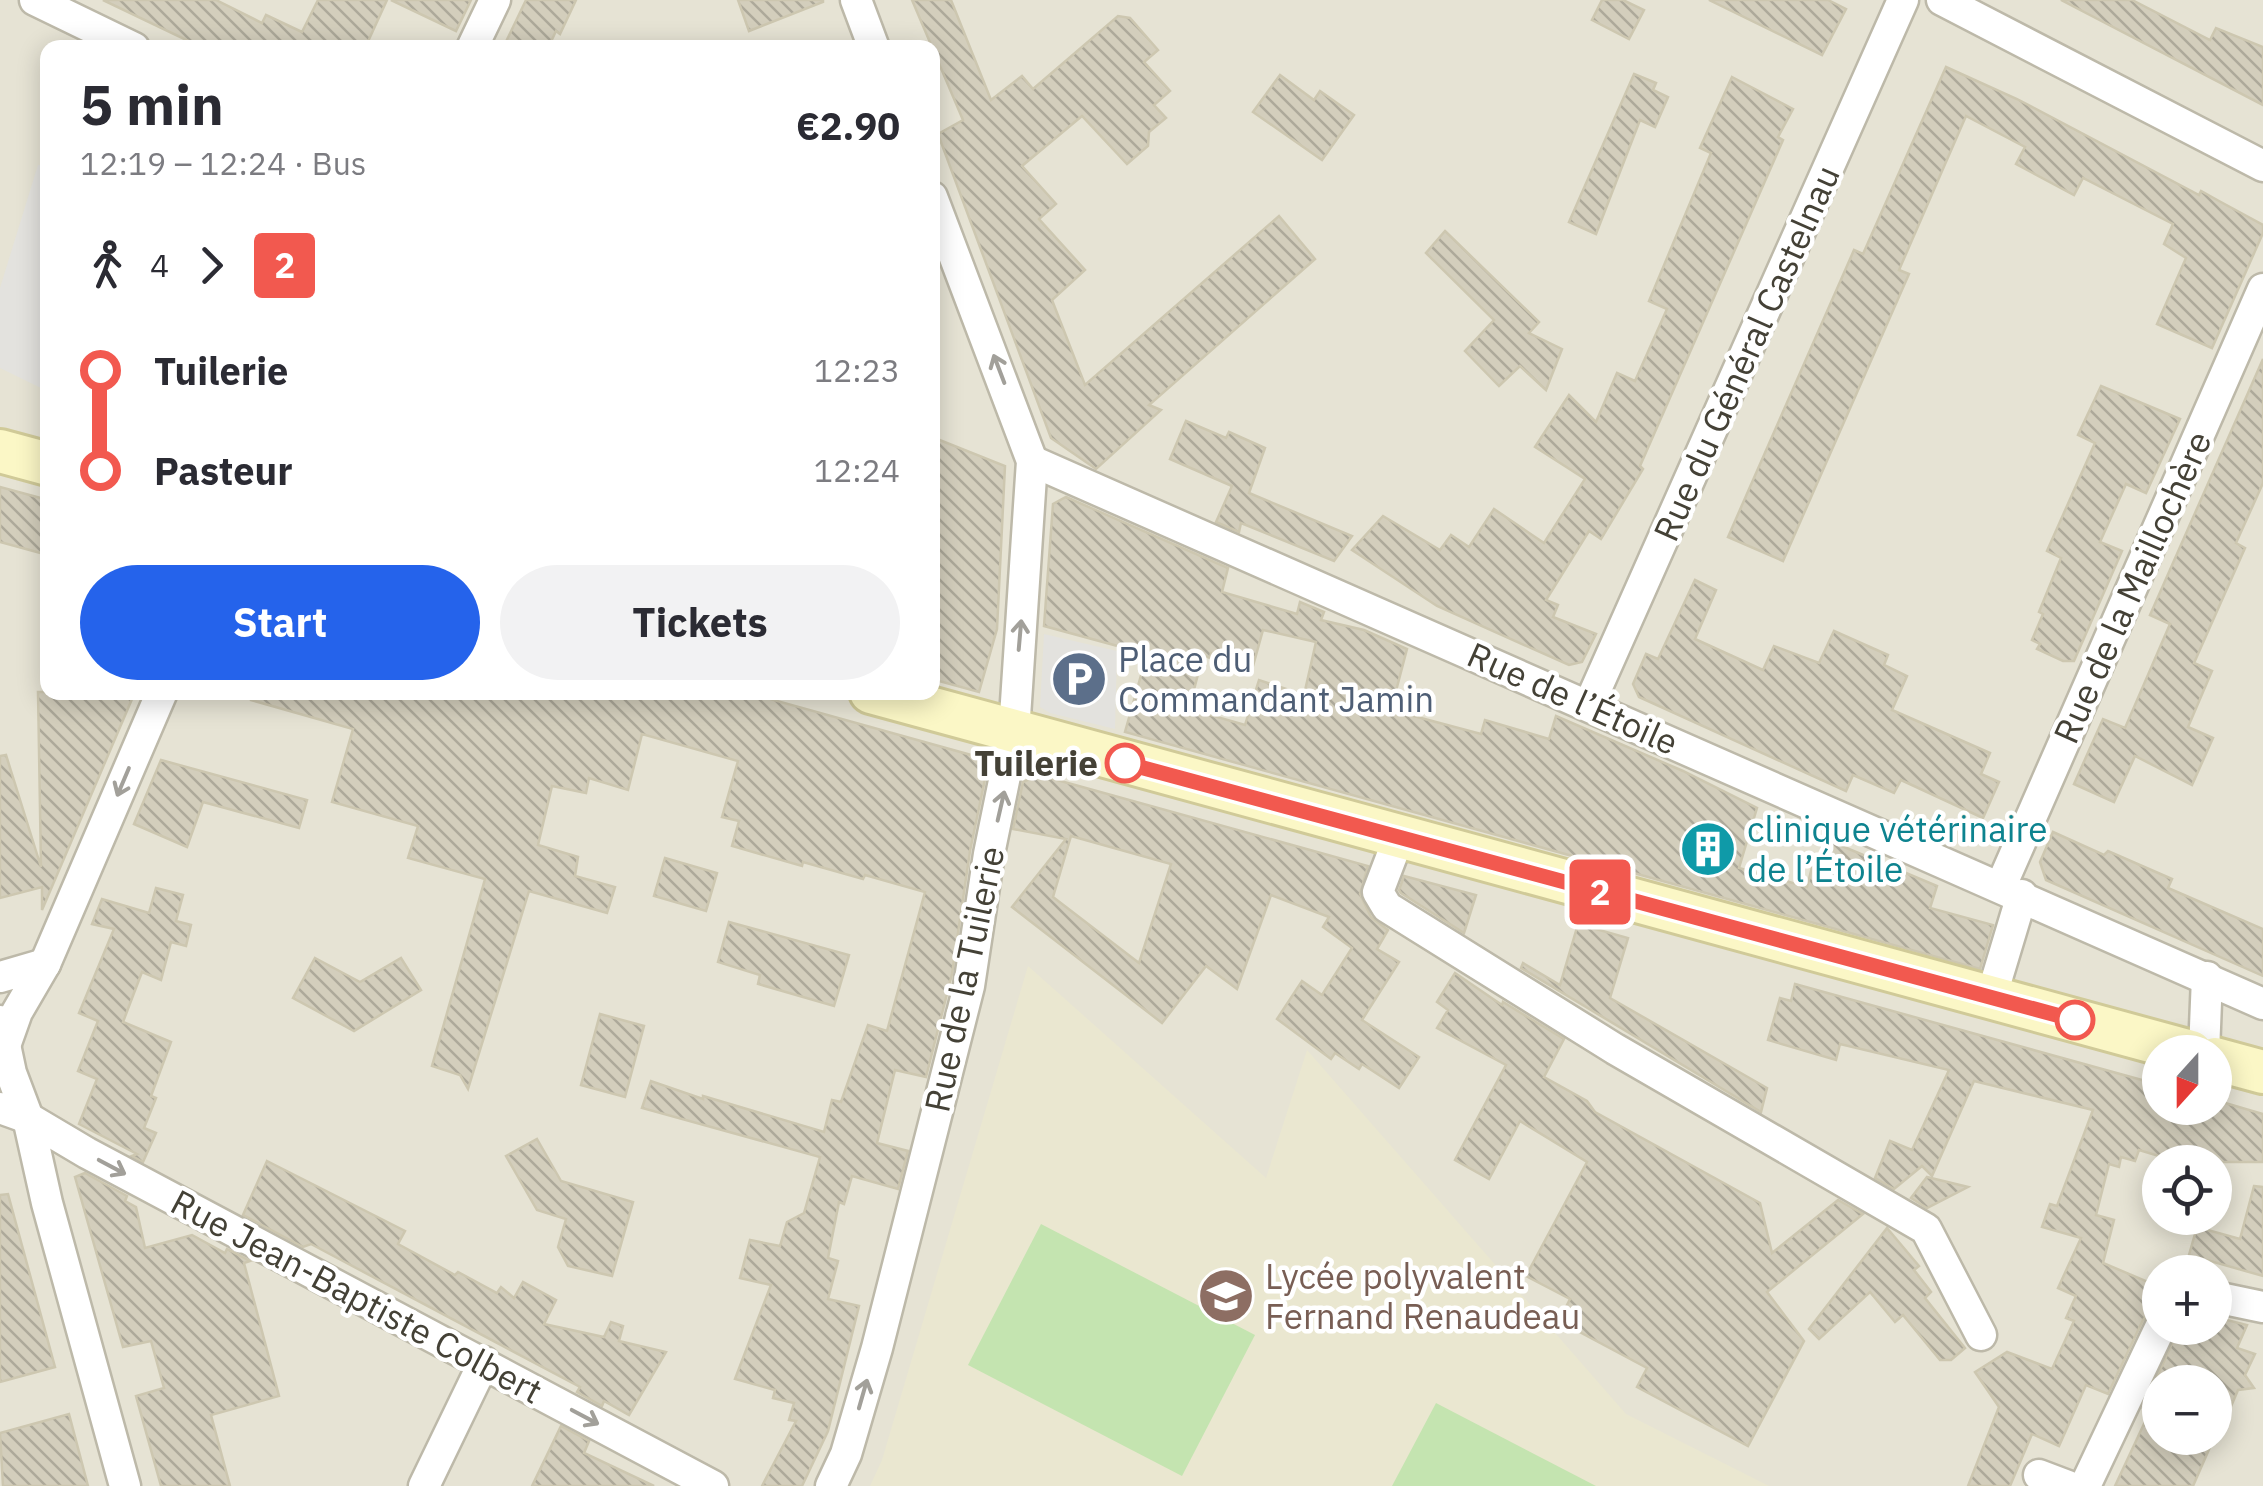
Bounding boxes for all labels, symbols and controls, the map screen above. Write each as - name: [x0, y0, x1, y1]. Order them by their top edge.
- text: 5 min: [80, 69, 224, 140]
- text: €2.90: [796, 101, 900, 150]
- text: 12:19 – 12:24 · Bus: [80, 142, 366, 184]
- street label: Rue du Général Castelnau: [1642, 158, 1850, 548]
- icon: walk: [80, 238, 135, 293]
- icon: forward: [184, 238, 239, 293]
- text: 2: [274, 242, 295, 288]
- text: 4: [150, 244, 169, 286]
- text: Tuilerie: [154, 346, 288, 395]
- text: 12:23: [814, 349, 900, 391]
- one-way arrow: [989, 354, 1007, 385]
- street label: Rue de la Maillochère: [2042, 424, 2222, 750]
- text: Pasteur: [154, 446, 293, 495]
- text: 12:24: [814, 449, 900, 491]
- button: Start: [80, 565, 480, 680]
- button: Tickets: [500, 565, 900, 680]
- one-way arrow: [1010, 620, 1029, 652]
- street label: Rue de l’Étoile: [1460, 631, 1686, 765]
- place label: Place du Commandant Jamin: [1118, 636, 1434, 722]
- parking icon: Place du Commandant Jamin: [1049, 649, 1109, 709]
- place label: Tuilerie: [974, 740, 1098, 786]
- marker: Tuilerie: [1106, 744, 1144, 782]
- one-way arrow: [113, 766, 131, 797]
- one-way arrow: [993, 791, 1011, 823]
- place label: clinique vétérinaire de l’Étoile: [1747, 806, 2047, 892]
- building icon: clinique vétérinaire de l’Étoile: [1678, 819, 1738, 879]
- street label: Rue de la Tuilerie: [913, 842, 1015, 1116]
- line badge: 2: [1568, 860, 1632, 924]
- text: 2: [1589, 869, 1611, 915]
- unlabelled marker: [2056, 1001, 2094, 1039]
- north arrow: [2142, 1035, 2232, 1125]
- map controls: [2142, 1035, 2232, 1455]
- button: locate: [2142, 1145, 2232, 1235]
- one-way arrow: [97, 1157, 127, 1177]
- street label: Rue Jean-Baptiste Colbert: [163, 1178, 551, 1414]
- place label: Lycée polyvalent Fernand Renaudeau: [1265, 1253, 1580, 1339]
- button: +: [2142, 1255, 2232, 1345]
- school or university icon: Lycée polyvalent Fernand Renaudeau: [1196, 1266, 1256, 1326]
- button: −: [2142, 1365, 2232, 1455]
- one-way arrow: [855, 1379, 873, 1411]
- one-way arrow: [570, 1408, 599, 1427]

